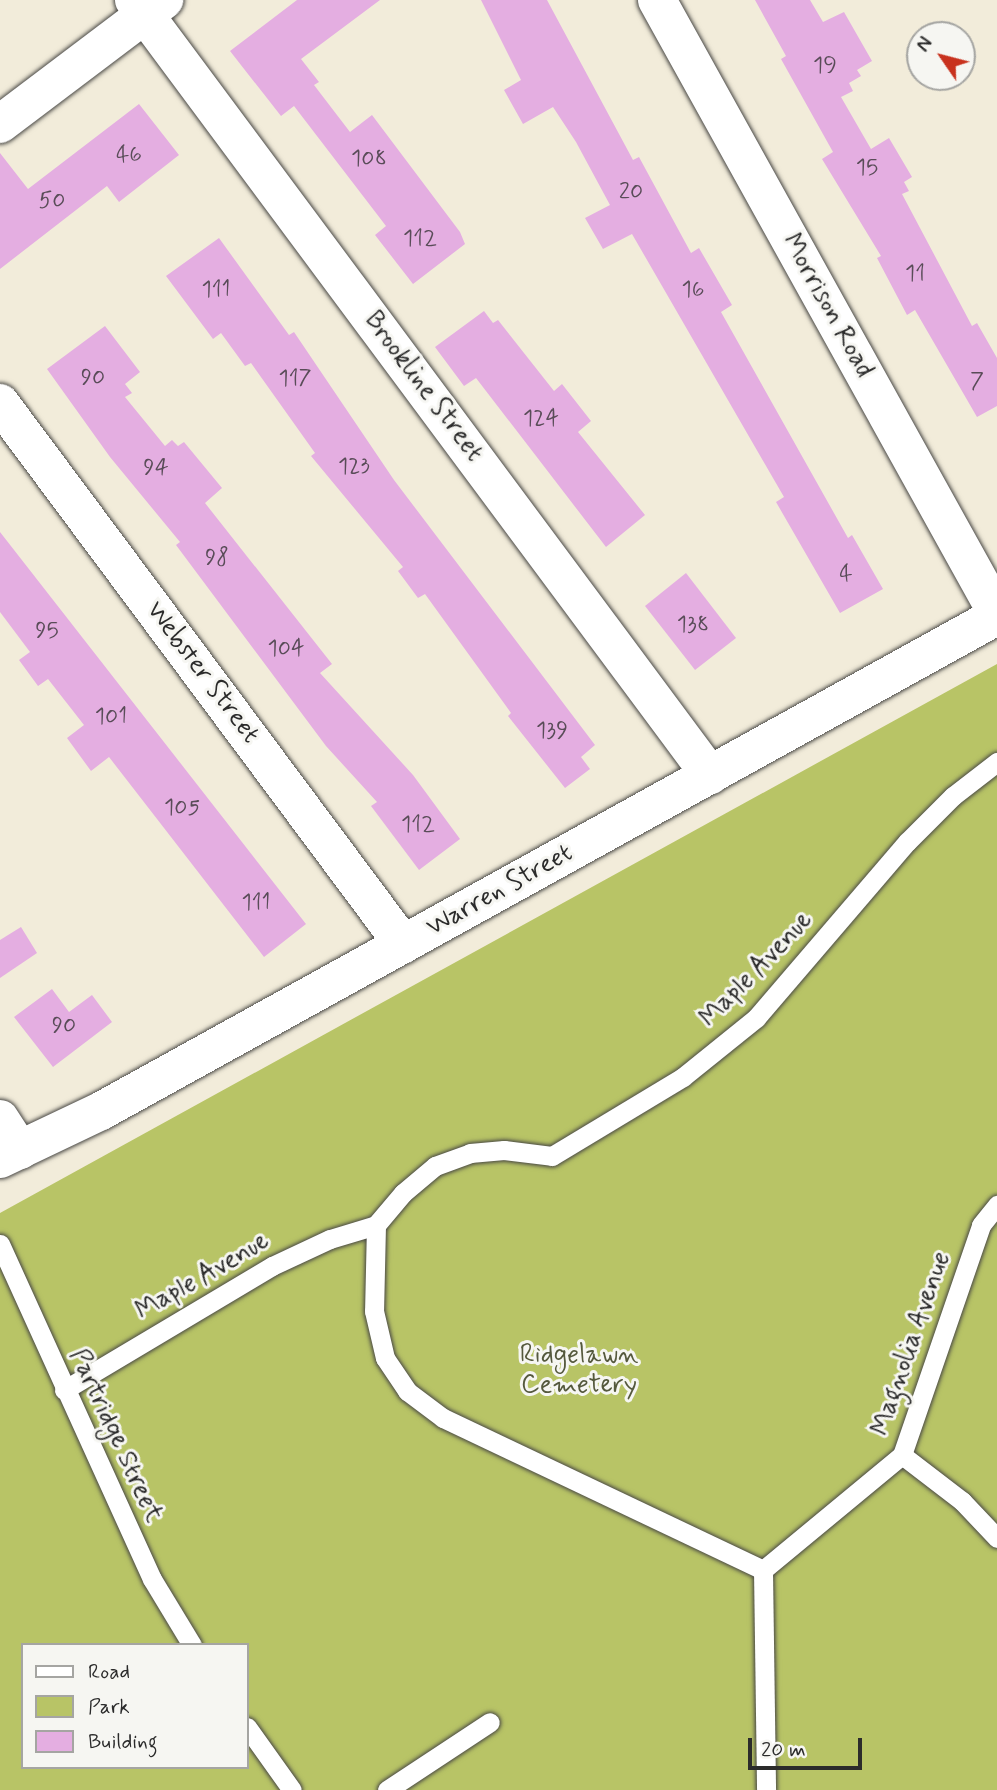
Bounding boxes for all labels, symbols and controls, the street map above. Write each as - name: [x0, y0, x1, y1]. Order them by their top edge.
- north arrow: [906, 21, 976, 91]
- text: N: [911, 32, 939, 57]
- house number: 19: [813, 52, 837, 80]
- house number: 46: [116, 141, 142, 169]
- house number: 108: [351, 145, 387, 173]
- house number: 15: [856, 154, 878, 182]
- house number: 20: [619, 178, 643, 206]
- house number: 50: [39, 187, 65, 215]
- house number: 112: [403, 225, 437, 253]
- street label: Morrison Road: [775, 229, 879, 383]
- house number: 11: [905, 260, 925, 288]
- house number: 111: [201, 276, 231, 304]
- house number: 16: [682, 276, 704, 304]
- street label: Brookline Street: [355, 304, 491, 470]
- house number: 90: [81, 364, 105, 392]
- house number: 117: [278, 365, 312, 393]
- house number: 7: [970, 368, 984, 396]
- house number: 124: [523, 405, 559, 433]
- house number: 123: [338, 453, 370, 481]
- house number: 94: [143, 454, 169, 482]
- house number: 98: [205, 544, 229, 572]
- house number: 4: [839, 560, 853, 588]
- street label: Webster Street: [137, 594, 267, 752]
- house number: 138: [677, 611, 709, 639]
- house number: 95: [35, 617, 59, 645]
- house number: 104: [268, 635, 304, 663]
- house number: 101: [95, 703, 127, 731]
- house number: 139: [536, 717, 568, 745]
- house number: 105: [164, 794, 200, 822]
- house number: 112: [401, 811, 435, 839]
- street label: Warren Street: [420, 837, 580, 945]
- house number: 111: [241, 889, 271, 917]
- street label: Maple Avenue: [693, 904, 821, 1036]
- house number: 90: [52, 1012, 76, 1040]
- street label: Maple Avenue: [129, 1225, 277, 1329]
- street label: Magnolia Avenue: [865, 1246, 959, 1442]
- park label: Ridgelawn Cemetery: [520, 1340, 638, 1402]
- street label: Partridge Street: [61, 1344, 169, 1528]
- legend: [21, 1643, 248, 1769]
- text: Road: [88, 1658, 130, 1686]
- text: Park: [88, 1693, 130, 1721]
- scale bar: [752, 1724, 866, 1768]
- text: Building: [88, 1728, 158, 1756]
- text: 20 m: [761, 1736, 806, 1764]

